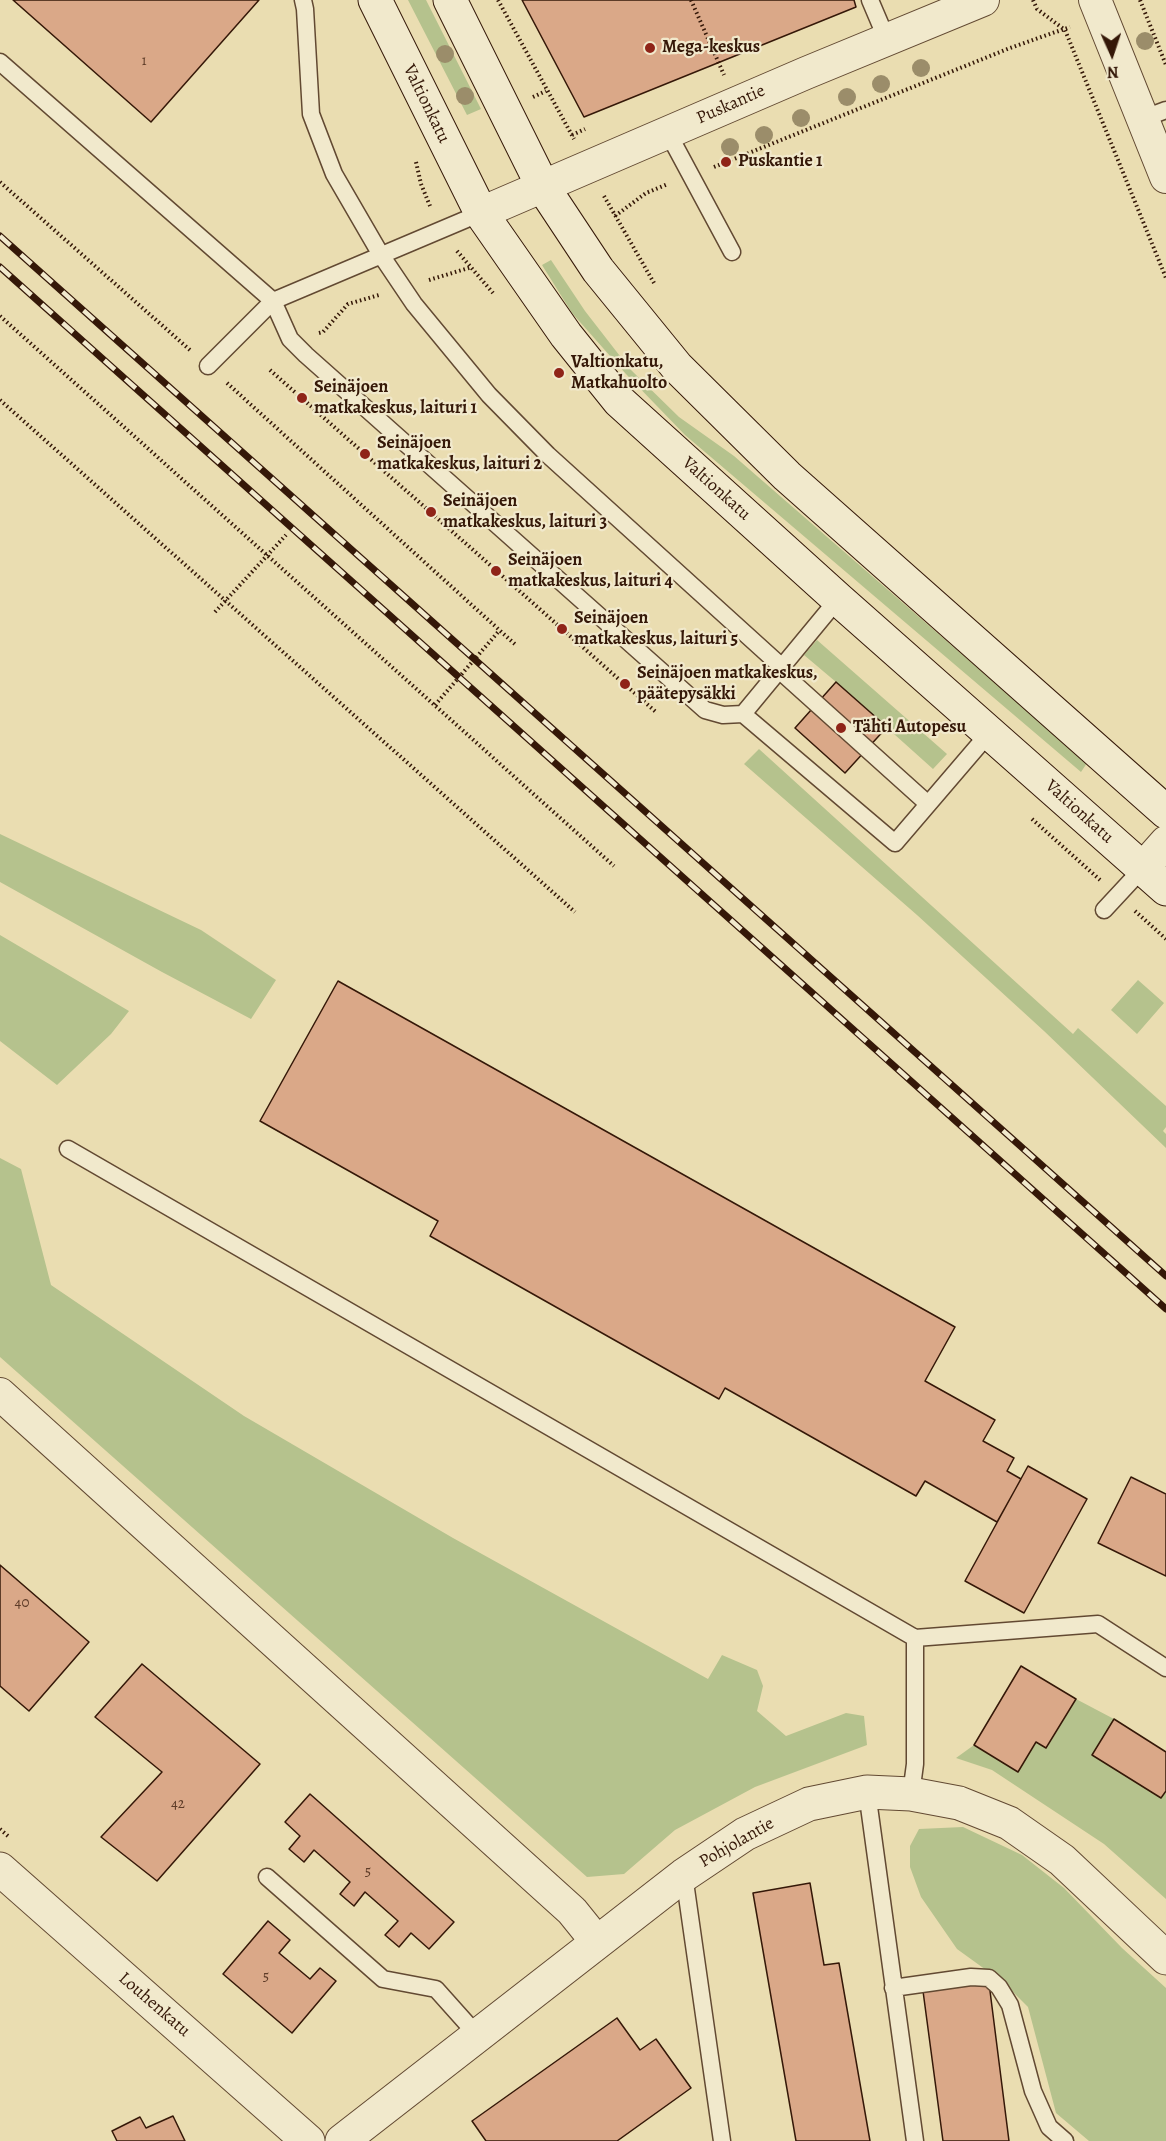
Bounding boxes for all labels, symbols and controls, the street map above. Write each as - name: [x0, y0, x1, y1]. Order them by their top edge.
- north arrow: [1082, 24, 1142, 84]
- place label: Mega-keskus: [662, 37, 760, 59]
- marker: Mega-keskus: [643, 41, 657, 55]
- house number: 1: [141, 52, 147, 70]
- street label: Valtionkatu: [398, 61, 454, 147]
- text: N: [1107, 61, 1119, 83]
- street label: Puskantie: [693, 80, 769, 130]
- place label: Puskantie 1: [738, 151, 823, 173]
- marker: Puskantie 1: [719, 155, 733, 169]
- place label: Valtionkatu, Matkahuolto: [571, 352, 667, 394]
- marker: Valtionkatu, Matkahuolto: [552, 366, 566, 380]
- place label: Seinäjoen matkakeskus, laituri 1: [314, 377, 477, 420]
- marker: Seinäjoen matkakeskus, laituri 1: [295, 391, 309, 405]
- place label: Seinäjoen matkakeskus, laituri 2: [377, 433, 542, 476]
- marker: Seinäjoen matkakeskus, laituri 2: [358, 447, 372, 461]
- street label: Valtionkatu: [677, 453, 755, 525]
- place label: Seinäjoen matkakeskus, laituri 3: [443, 491, 607, 534]
- marker: Seinäjoen matkakeskus, laituri 3: [424, 505, 438, 519]
- place label: Seinäjoen matkakeskus, laituri 4: [508, 550, 673, 592]
- marker: Seinäjoen matkakeskus, laituri 4: [489, 564, 503, 578]
- place label: Seinäjoen matkakeskus, laituri 5: [574, 608, 738, 650]
- marker: Seinäjoen matkakeskus, laituri 5: [555, 622, 569, 636]
- place label: Seinäjoen matkakeskus, päätepysäkki: [637, 663, 818, 706]
- marker: Seinäjoen matkakeskus, päätepysäkki: [618, 677, 632, 691]
- place label: Tähti Autopesu: [853, 717, 966, 739]
- marker: Tähti Autopesu: [834, 721, 848, 735]
- street label: Valtionkatu: [1040, 776, 1118, 848]
- house number: 40: [15, 1594, 29, 1612]
- house number: 42: [171, 1795, 185, 1813]
- street label: Pohjolantie: [696, 1813, 778, 1873]
- house number: 5: [365, 1863, 371, 1881]
- street label: Louhenkatu: [114, 1968, 194, 2042]
- house number: 5: [263, 1968, 269, 1986]

